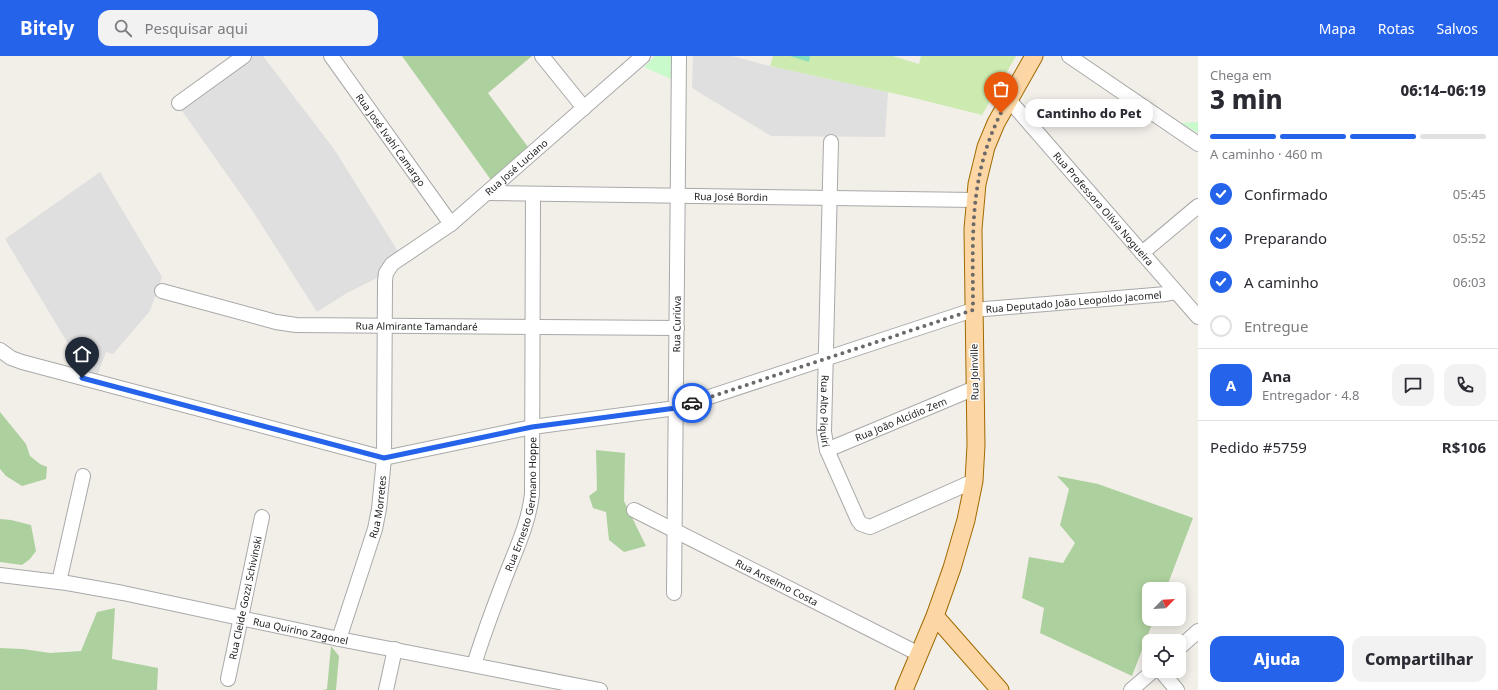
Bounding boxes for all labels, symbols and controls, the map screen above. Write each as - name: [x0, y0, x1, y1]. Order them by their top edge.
- search box: [98, 10, 378, 46]
- text: Bitely: [20, 15, 74, 41]
- icon: search: [112, 17, 134, 39]
- text: Pesquisar aqui: [144, 18, 248, 38]
- text: Mapa: [1319, 19, 1356, 38]
- text: Rotas: [1378, 19, 1415, 38]
- text: Salvos: [1437, 19, 1478, 38]
- text: Chega em: [1210, 66, 1272, 84]
- pin: [984, 72, 1018, 113]
- icon: bag: [990, 78, 1012, 100]
- text: 06:14–06:19: [1401, 80, 1486, 100]
- text: 3 min: [1210, 81, 1283, 117]
- street label: Rua José Ivahí Camargo: [353, 91, 429, 189]
- callout: Cantinho do Pet: [1025, 99, 1153, 127]
- text: Cantinho do Pet: [1036, 104, 1142, 122]
- street label: Rua José Luciano: [482, 136, 550, 198]
- text: A caminho · 460 m: [1210, 145, 1323, 163]
- street label: Rua Professora Olívia Nogueira: [1050, 149, 1157, 268]
- icon: check: [1210, 183, 1232, 205]
- text: Confirmado: [1244, 184, 1328, 204]
- text: 05:45: [1453, 185, 1486, 203]
- street label: Rua José Bordin: [694, 189, 768, 204]
- icon: check: [1210, 227, 1232, 249]
- text: Preparando: [1244, 228, 1327, 248]
- text: 05:52: [1453, 229, 1486, 247]
- icon: check: [1210, 271, 1232, 293]
- text: A caminho: [1244, 272, 1319, 292]
- text: 06:03: [1453, 273, 1486, 291]
- street label: Rua Deputado João Leopoldo Jacomel: [985, 287, 1162, 316]
- street label: Rua Curiúva: [669, 296, 684, 352]
- text: Entregue: [1244, 316, 1308, 336]
- street label: Rua Almirante Tamandaré: [356, 318, 478, 333]
- pin: [65, 337, 99, 378]
- icon: home: [71, 343, 93, 365]
- street label: Rua Joinville: [967, 343, 981, 400]
- button: chat: [1392, 364, 1434, 406]
- button: phone: [1444, 364, 1486, 406]
- text: Ana: [1262, 366, 1291, 386]
- street label: Rua Alto Piquiri: [817, 375, 833, 448]
- text: A: [1226, 375, 1236, 395]
- courier: [672, 383, 712, 423]
- text: Entregador · 4.8: [1262, 386, 1360, 404]
- icon: car: [681, 392, 703, 414]
- street label: Rua João Alcídio Zem: [853, 394, 949, 445]
- street label: Rua Ernesto Germano Hoppe: [501, 437, 539, 573]
- text: Pedido #5759: [1210, 437, 1307, 457]
- text: R$106: [1442, 437, 1486, 457]
- street label: Rua Morretes: [365, 475, 389, 540]
- street label: Rua Cleide Gozzi Schivinski: [225, 535, 265, 661]
- street label: Rua Anselmo Costa: [733, 555, 820, 609]
- north arrow: [1142, 582, 1186, 626]
- map controls: [1142, 582, 1186, 678]
- street label: Rua Quirino Zagonel: [252, 614, 349, 648]
- button: locate: [1142, 634, 1186, 678]
- button: Ajuda: [1210, 636, 1344, 682]
- button: Compartilhar: [1352, 636, 1486, 682]

